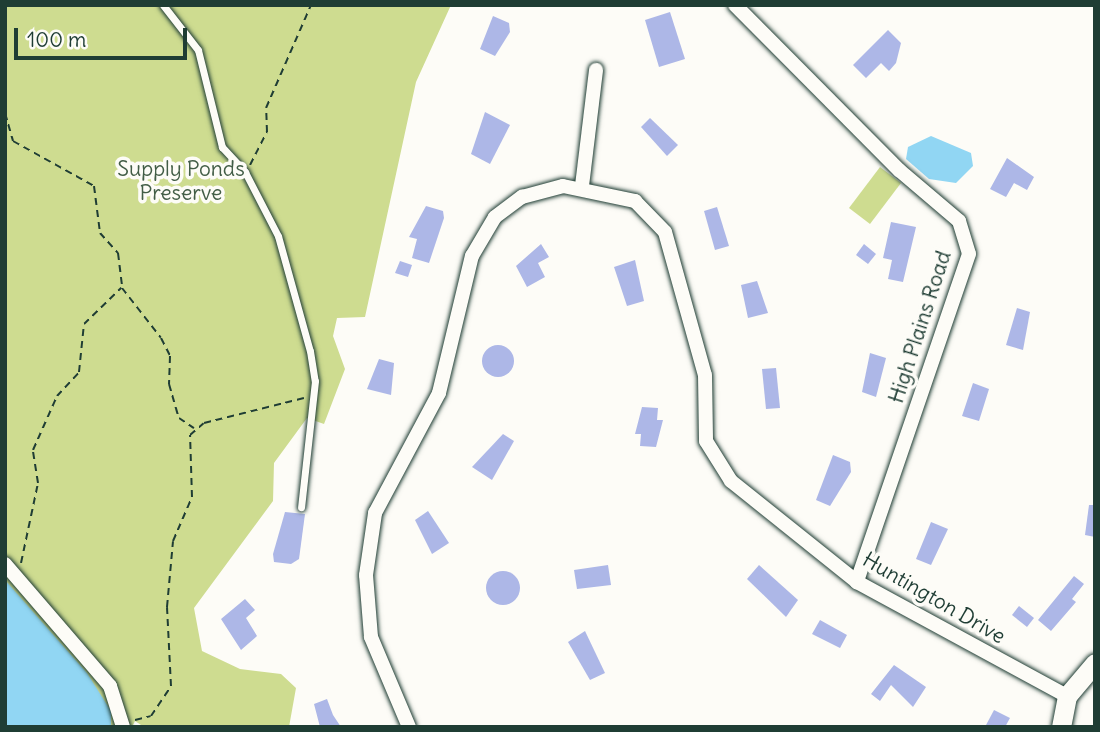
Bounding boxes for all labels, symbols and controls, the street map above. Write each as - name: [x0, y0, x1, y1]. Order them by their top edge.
- scale bar: [18, 14, 191, 58]
- text: 100 m: [27, 26, 86, 53]
- park label: Supply Ponds Preserve: [117, 156, 245, 206]
- street label: High Plains Road: [884, 248, 956, 406]
- street label: Huntington Drive: [858, 547, 1010, 649]

